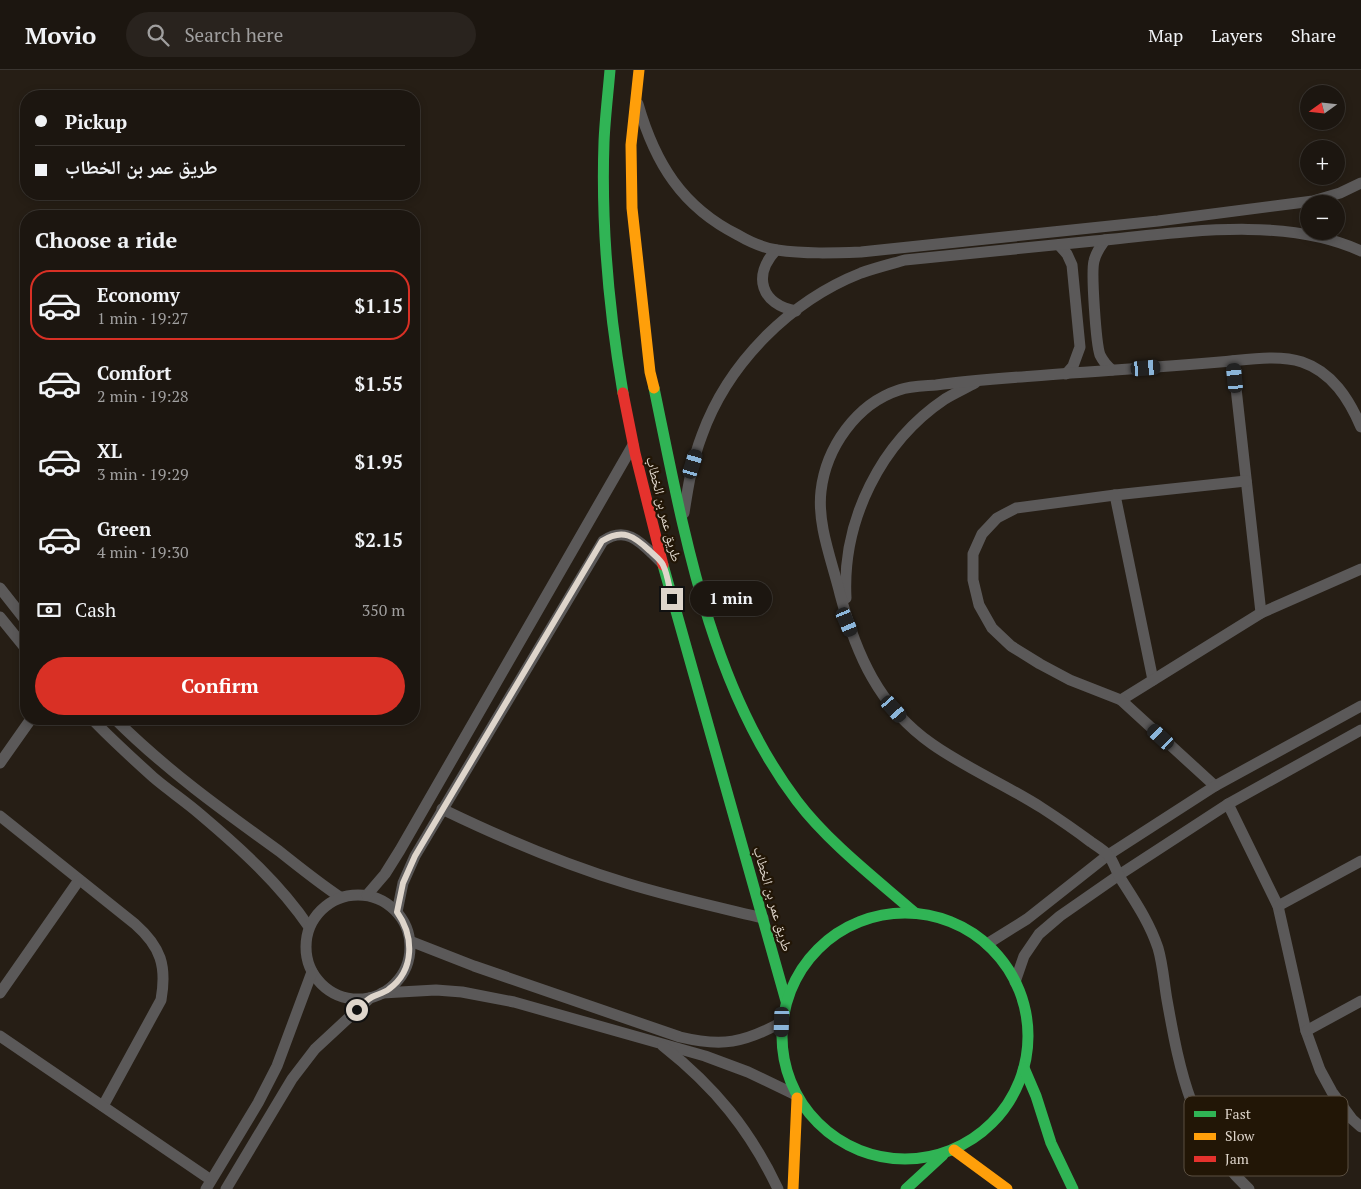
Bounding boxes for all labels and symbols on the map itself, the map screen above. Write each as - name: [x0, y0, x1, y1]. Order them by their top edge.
- north arrow: [1300, 85, 1345, 130]
- car: [1130, 359, 1161, 377]
- car: [1225, 362, 1244, 394]
- car: [681, 447, 704, 481]
- street label: طريق عمر بن الخطاب: [641, 454, 687, 564]
- callout: 1 min: [690, 582, 772, 616]
- route end: [661, 588, 683, 610]
- car: [834, 605, 859, 639]
- car: [878, 693, 909, 725]
- car: [1144, 721, 1177, 753]
- street label: طريق عمر بن الخطاب: [748, 844, 798, 954]
- route start: [346, 999, 368, 1021]
- car: [773, 1007, 790, 1037]
- legend: [1184, 1096, 1348, 1176]
- text: Fast: [1225, 1104, 1252, 1123]
- text: Slow: [1225, 1126, 1255, 1145]
- text: Jam: [1225, 1149, 1249, 1168]

